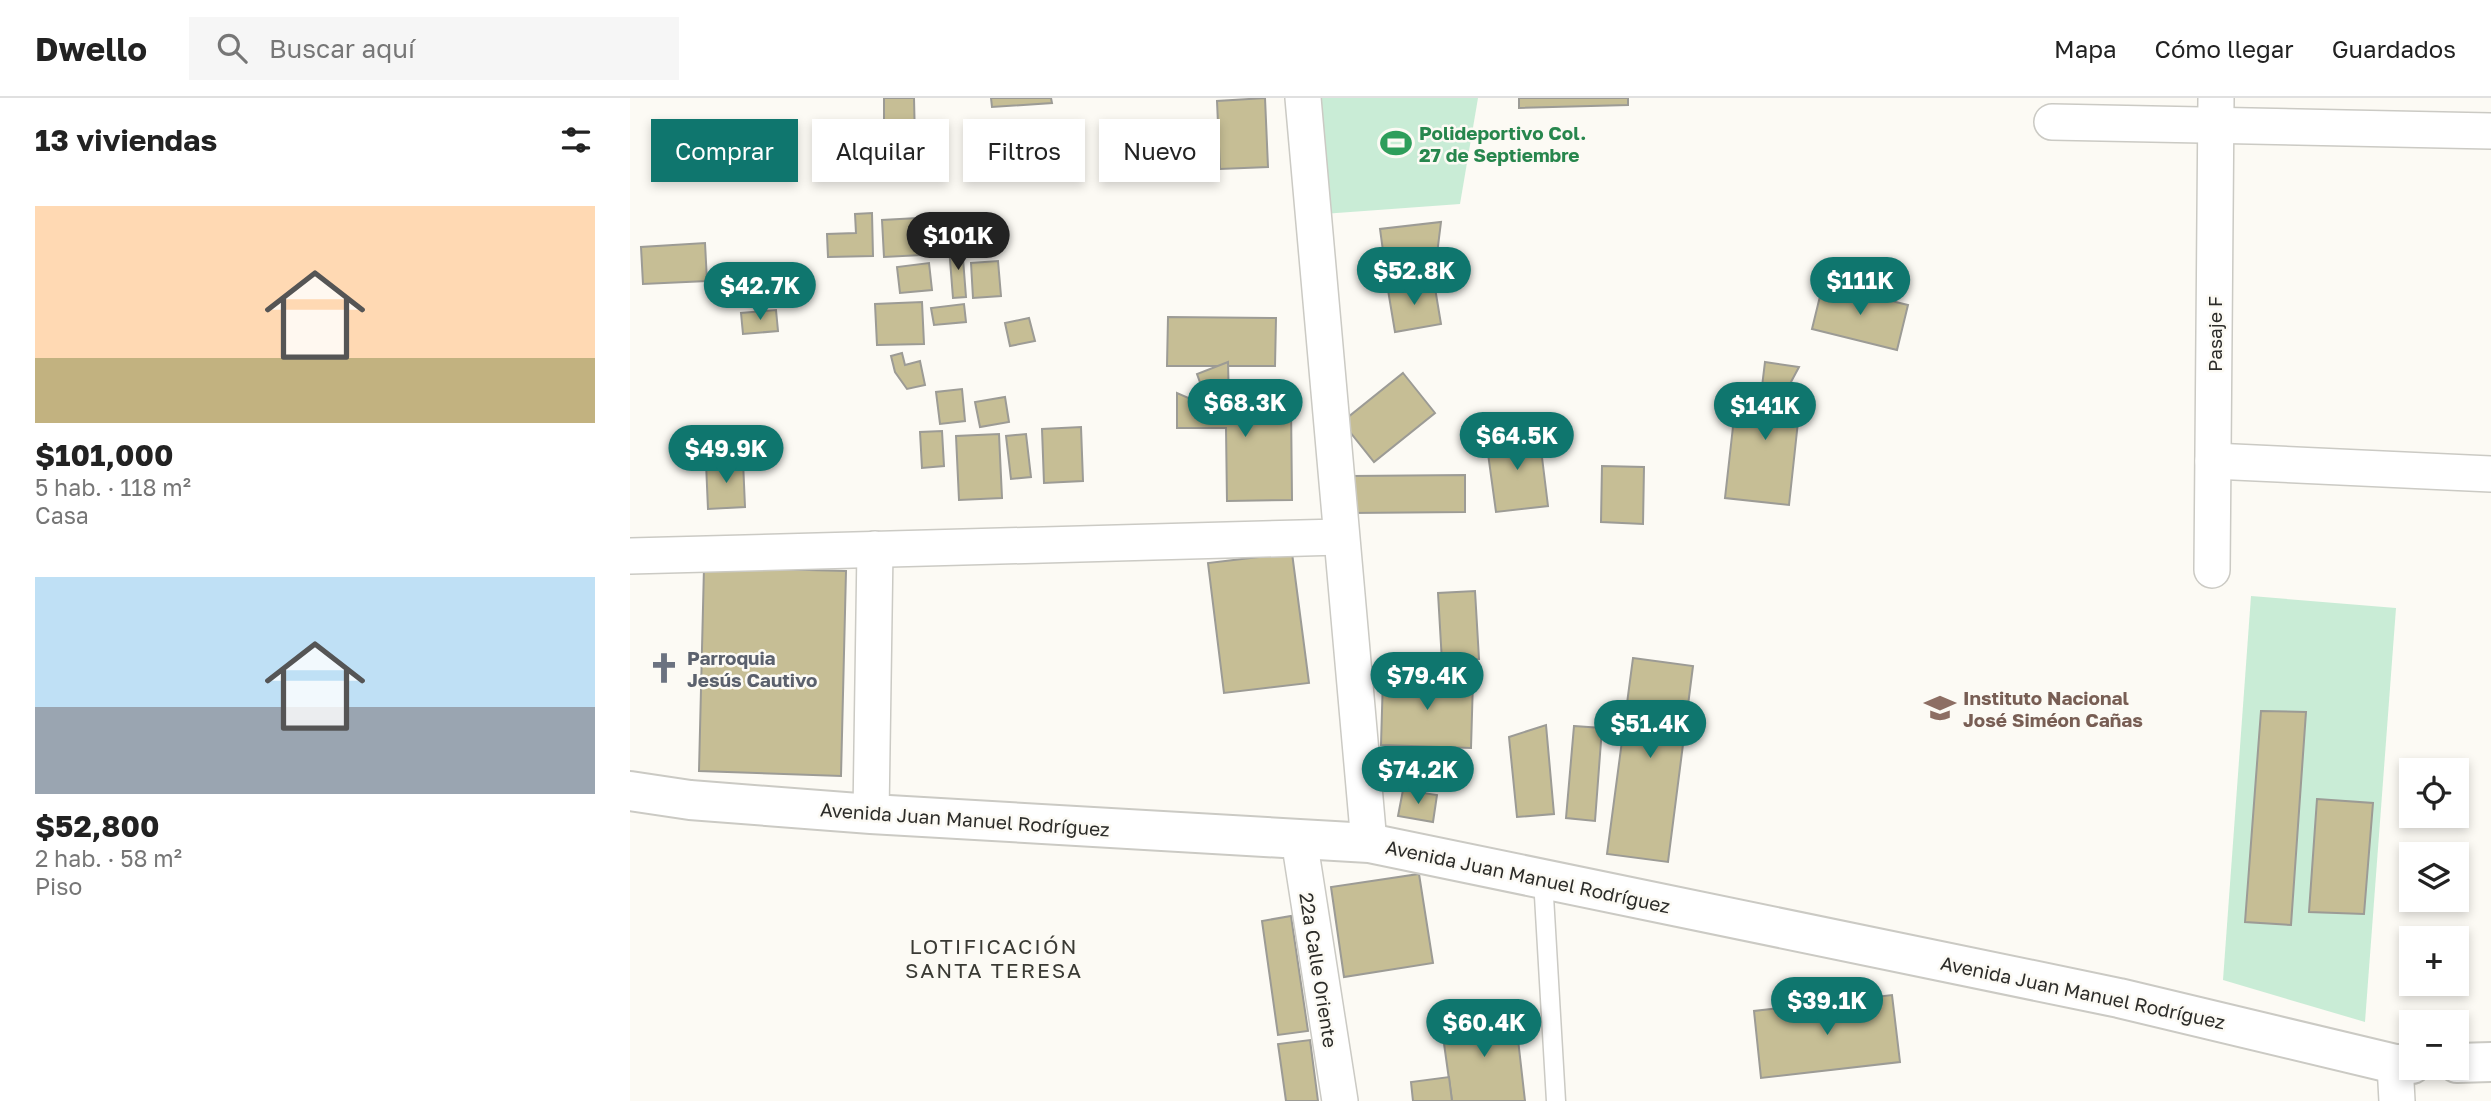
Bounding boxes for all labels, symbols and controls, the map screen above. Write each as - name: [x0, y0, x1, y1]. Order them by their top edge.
- search box: [189, 17, 679, 80]
- text: Dwello: [35, 29, 147, 68]
- icon: search: [213, 29, 251, 67]
- text: Buscar aquí: [269, 33, 415, 64]
- text: Mapa: [2054, 34, 2117, 63]
- text: Cómo llegar: [2155, 34, 2294, 63]
- text: Guardados: [2332, 34, 2456, 63]
- chip: Comprar: [651, 119, 798, 182]
- chip: Alquilar: [812, 119, 949, 182]
- chip: Filtros: [963, 119, 1085, 182]
- chip: Nuevo: [1099, 119, 1220, 182]
- icon: filters: [557, 121, 595, 159]
- place label: Polideportivo Col. 27 de Septiembre: [1419, 121, 1586, 166]
- text: 13 viviendas: [35, 122, 217, 158]
- sports icon: Polideportivo Col. 27 de Septiembre: [1379, 126, 1413, 160]
- pin: $101K: [909, 212, 1007, 272]
- text: $101K: [923, 221, 993, 249]
- pin: $52.8K: [1357, 248, 1471, 307]
- icon: home: [252, 252, 378, 378]
- text: $52.8K: [1373, 256, 1455, 284]
- pin: $111K: [1811, 258, 1909, 317]
- pin: $42.7K: [703, 262, 817, 322]
- text: $111K: [1826, 266, 1894, 294]
- text: $42.7K: [720, 271, 800, 299]
- street label: Pasaje F: [2203, 296, 2226, 372]
- pin: $68.3K: [1188, 380, 1302, 439]
- pin: $141K: [1716, 382, 1814, 442]
- text: $68.3K: [1204, 388, 1286, 416]
- text: $141K: [1730, 391, 1800, 419]
- pin: $64.5K: [1460, 412, 1574, 472]
- text: $64.5K: [1476, 421, 1558, 449]
- pin: $49.9K: [669, 426, 783, 485]
- text: $49.9K: [684, 434, 768, 462]
- text: $101,000: [35, 437, 174, 473]
- text: 5 hab. · 118 m²: [35, 473, 191, 501]
- text: Casa: [35, 501, 89, 529]
- icon: home: [252, 623, 378, 749]
- place label: Parroquia Jesús Cautivo: [687, 646, 817, 691]
- church icon: Parroquia Jesús Cautivo: [647, 651, 681, 685]
- pin: $79.4K: [1370, 652, 1484, 712]
- text: $79.4K: [1387, 661, 1467, 689]
- place label: Instituto Nacional José Siméon Cañas: [1963, 686, 2143, 731]
- school or university icon: Instituto Nacional José Siméon Cañas: [1923, 691, 1957, 725]
- pin: $51.4K: [1593, 700, 1707, 760]
- text: $51.4K: [1610, 709, 1690, 737]
- pin: $74.2K: [1361, 746, 1475, 806]
- text: $74.2K: [1378, 755, 1458, 783]
- map controls: [2399, 758, 2469, 1080]
- button: locate: [2399, 758, 2469, 828]
- street label: Avenida Juan Manuel Rodríguez: [819, 797, 1111, 841]
- text: $52,800: [35, 808, 160, 844]
- street label: Avenida Juan Manuel Rodríguez: [1384, 835, 1672, 917]
- button: layers: [2399, 842, 2469, 912]
- text: 2 hab. · 58 m²: [35, 844, 182, 872]
- text: Piso: [35, 872, 82, 900]
- street label: 22a Calle Oriente: [1295, 891, 1343, 1049]
- button: +: [2399, 926, 2469, 996]
- district label: LOTIFICACIÓN SANTA TERESA: [905, 933, 1083, 983]
- street label: Avenida Juan Manuel Rodríguez: [1939, 951, 2227, 1033]
- pin: $39.1K: [1770, 978, 1884, 1037]
- text: $39.1K: [1787, 986, 1867, 1014]
- pin: $60.4K: [1427, 1000, 1541, 1059]
- text: $60.4K: [1442, 1008, 1526, 1036]
- button: −: [2399, 1010, 2469, 1080]

